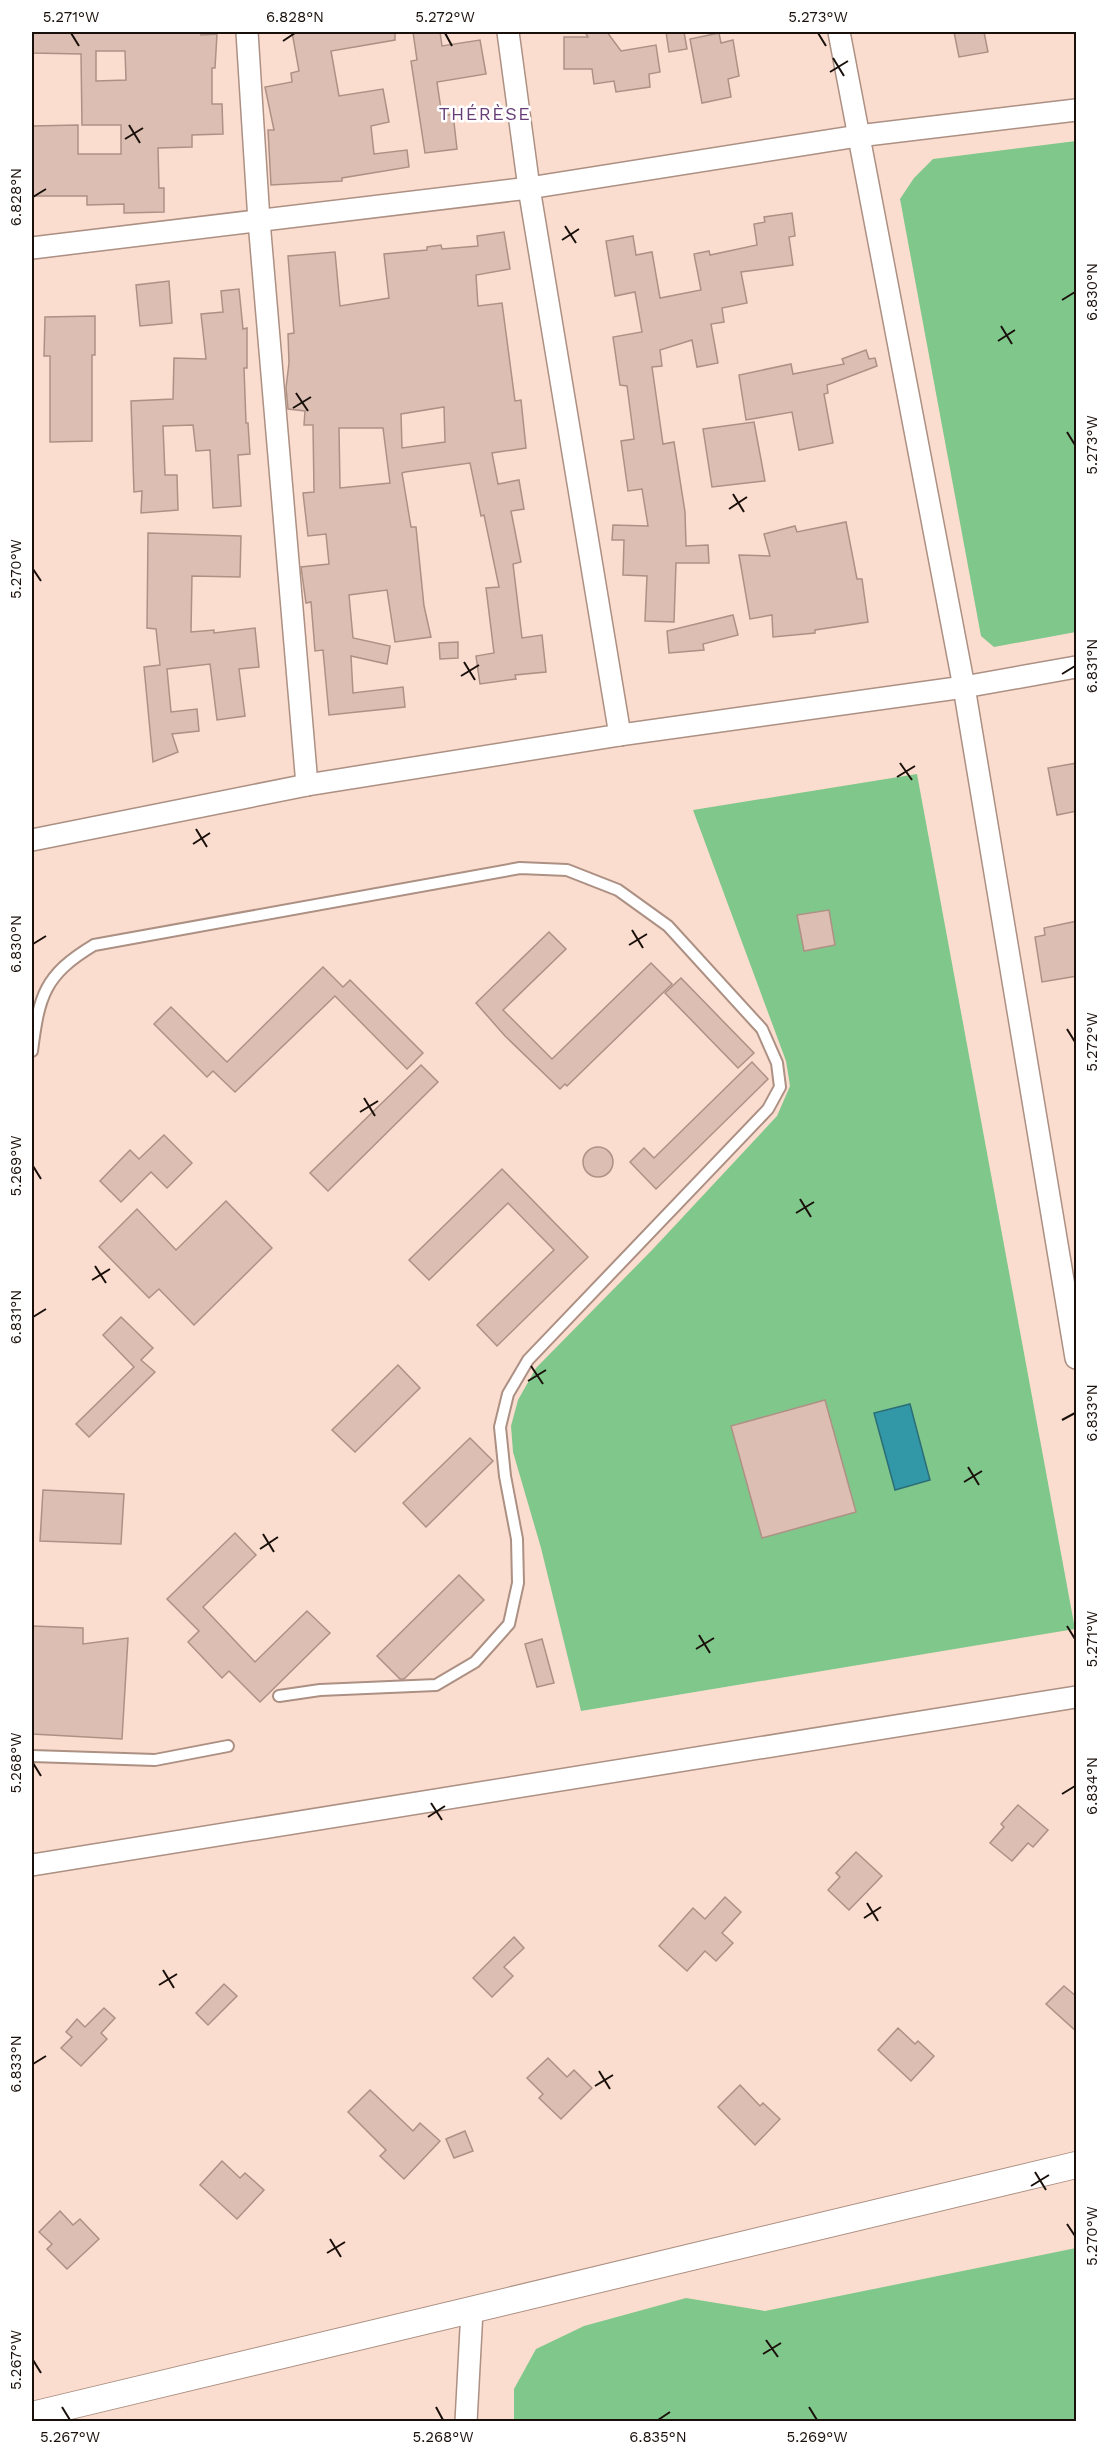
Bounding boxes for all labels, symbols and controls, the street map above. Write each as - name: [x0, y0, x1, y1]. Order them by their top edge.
- text: 5.271°W: [43, 8, 99, 26]
- text: 6.828°N: [266, 8, 324, 26]
- text: 5.272°W: [415, 8, 475, 26]
- text: 5.273°W: [788, 8, 848, 26]
- district label: THÉRÈSE: [439, 103, 531, 124]
- text: 6.828°N: [7, 168, 25, 226]
- text: 6.830°N: [1083, 263, 1101, 321]
- text: 5.273°W: [1083, 415, 1101, 475]
- text: 5.270°W: [7, 539, 25, 599]
- text: 6.831°N: [1083, 639, 1101, 693]
- text: 6.830°N: [7, 915, 25, 973]
- text: 5.272°W: [1083, 1012, 1101, 1072]
- text: 5.269°W: [7, 1135, 25, 1197]
- text: 6.831°N: [7, 1290, 25, 1344]
- text: 6.833°N: [1083, 1384, 1101, 1442]
- text: 5.271°W: [1083, 1611, 1101, 1667]
- text: 5.268°W: [7, 1732, 25, 1794]
- text: 6.834°N: [1083, 1757, 1101, 1815]
- text: 6.833°N: [7, 2035, 25, 2093]
- text: 5.270°W: [1083, 2206, 1101, 2266]
- text: 5.267°W: [7, 2330, 25, 2390]
- text: 5.267°W: [40, 2428, 100, 2446]
- text: 5.268°W: [412, 2428, 474, 2446]
- text: 6.835°N: [629, 2428, 687, 2446]
- text: 5.269°W: [786, 2428, 848, 2446]

